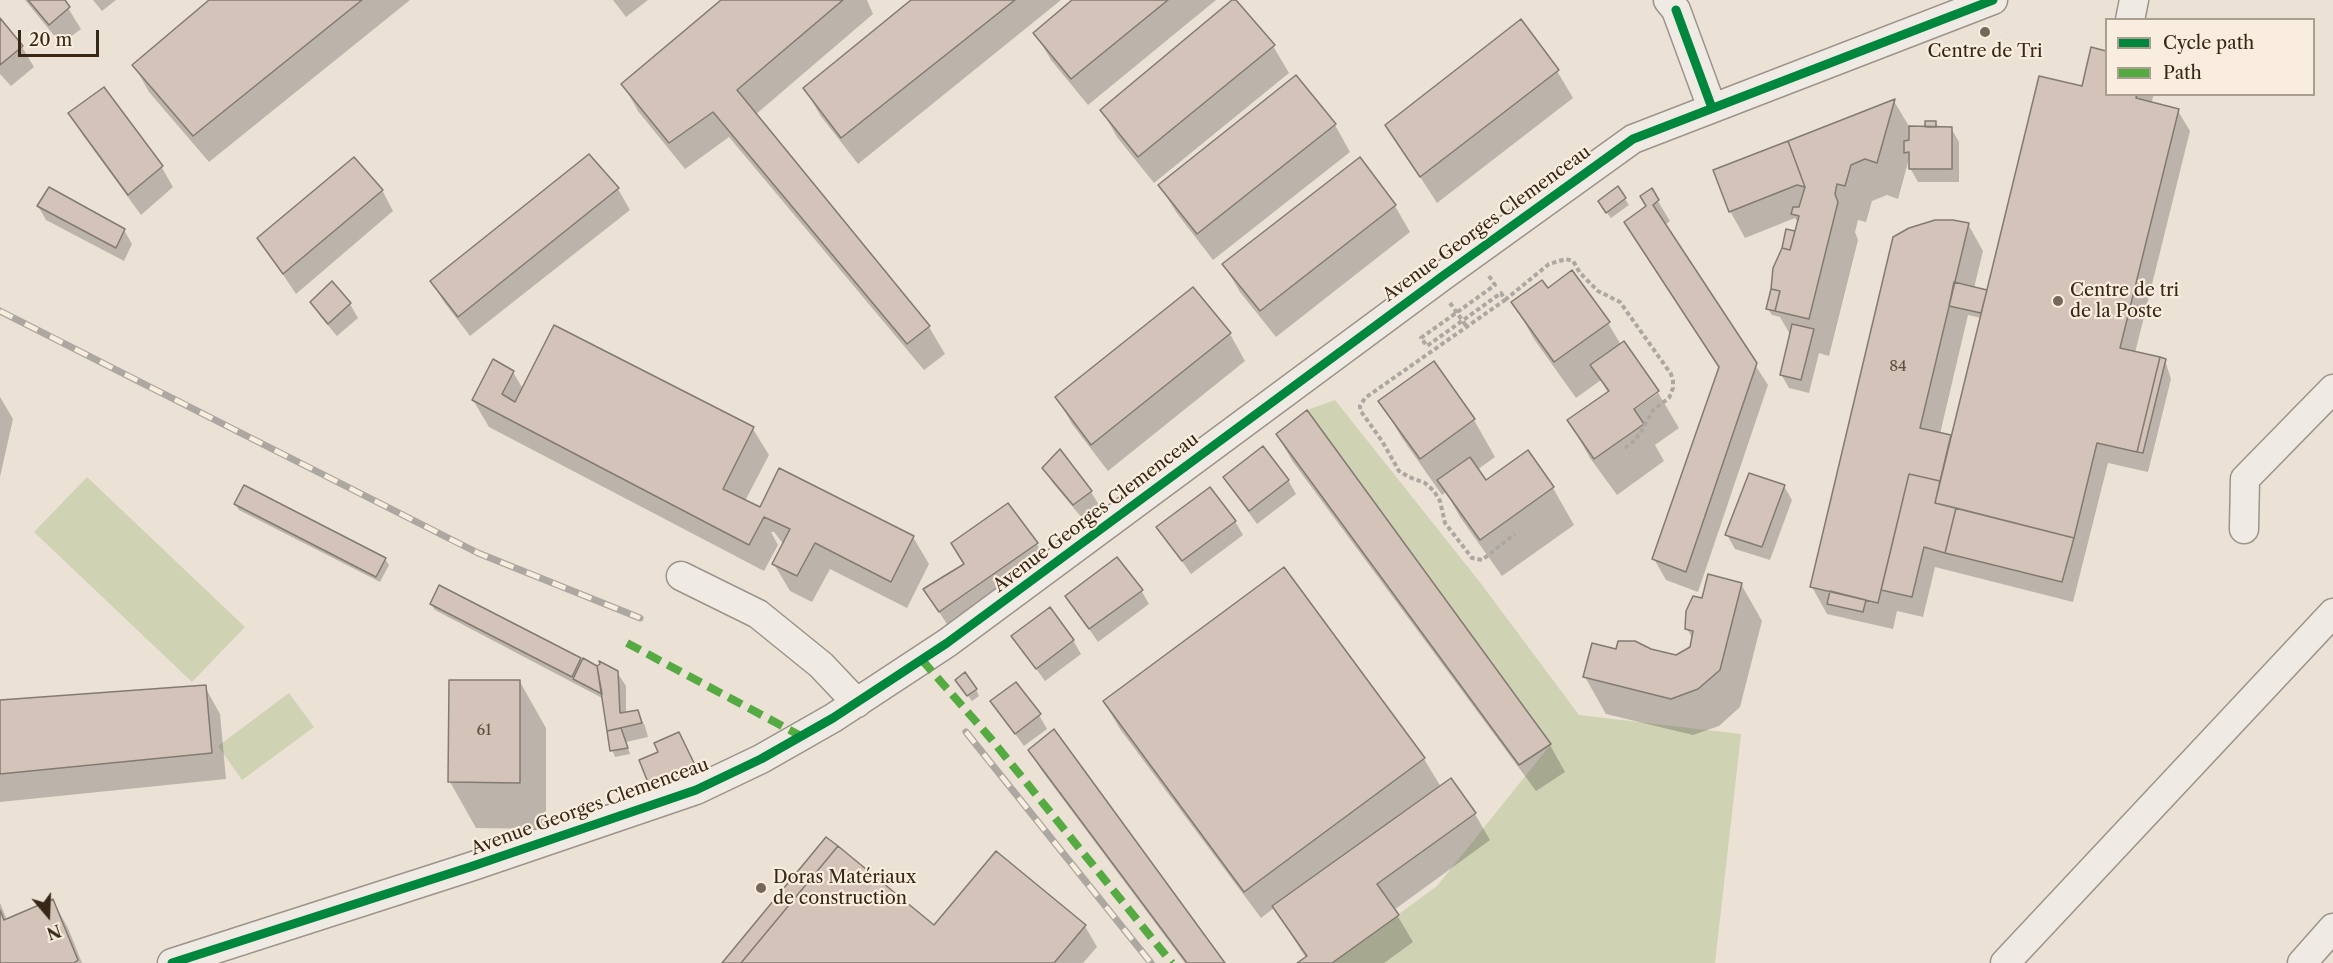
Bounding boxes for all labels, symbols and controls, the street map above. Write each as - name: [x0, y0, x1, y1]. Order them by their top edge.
- scale bar: [21, 18, 102, 56]
- legend: [2105, 18, 2315, 96]
- marker: Centre de Tri: [1978, 25, 1992, 39]
- text: 20 m: [29, 29, 72, 51]
- text: Cycle path: [2163, 32, 2254, 54]
- place label: Centre de Tri: [1927, 41, 2043, 63]
- text: Path: [2163, 62, 2202, 84]
- street label: Avenue Georges Clemenceau: [1379, 141, 1595, 307]
- place label: Centre de tri de la Poste: [2070, 280, 2179, 322]
- marker: Centre de tri de la Poste: [2051, 294, 2065, 308]
- house number: 84: [1889, 358, 1907, 376]
- street label: Avenue Georges Clemenceau: [989, 429, 1203, 597]
- house number: 61: [476, 722, 492, 740]
- street label: Avenue Georges Clemenceau: [468, 754, 712, 860]
- place label: Doras Matériaux de construction: [773, 867, 916, 910]
- marker: Doras Matériaux de construction: [754, 881, 768, 895]
- north arrow: [18, 885, 78, 945]
- text: N: [44, 920, 64, 944]

